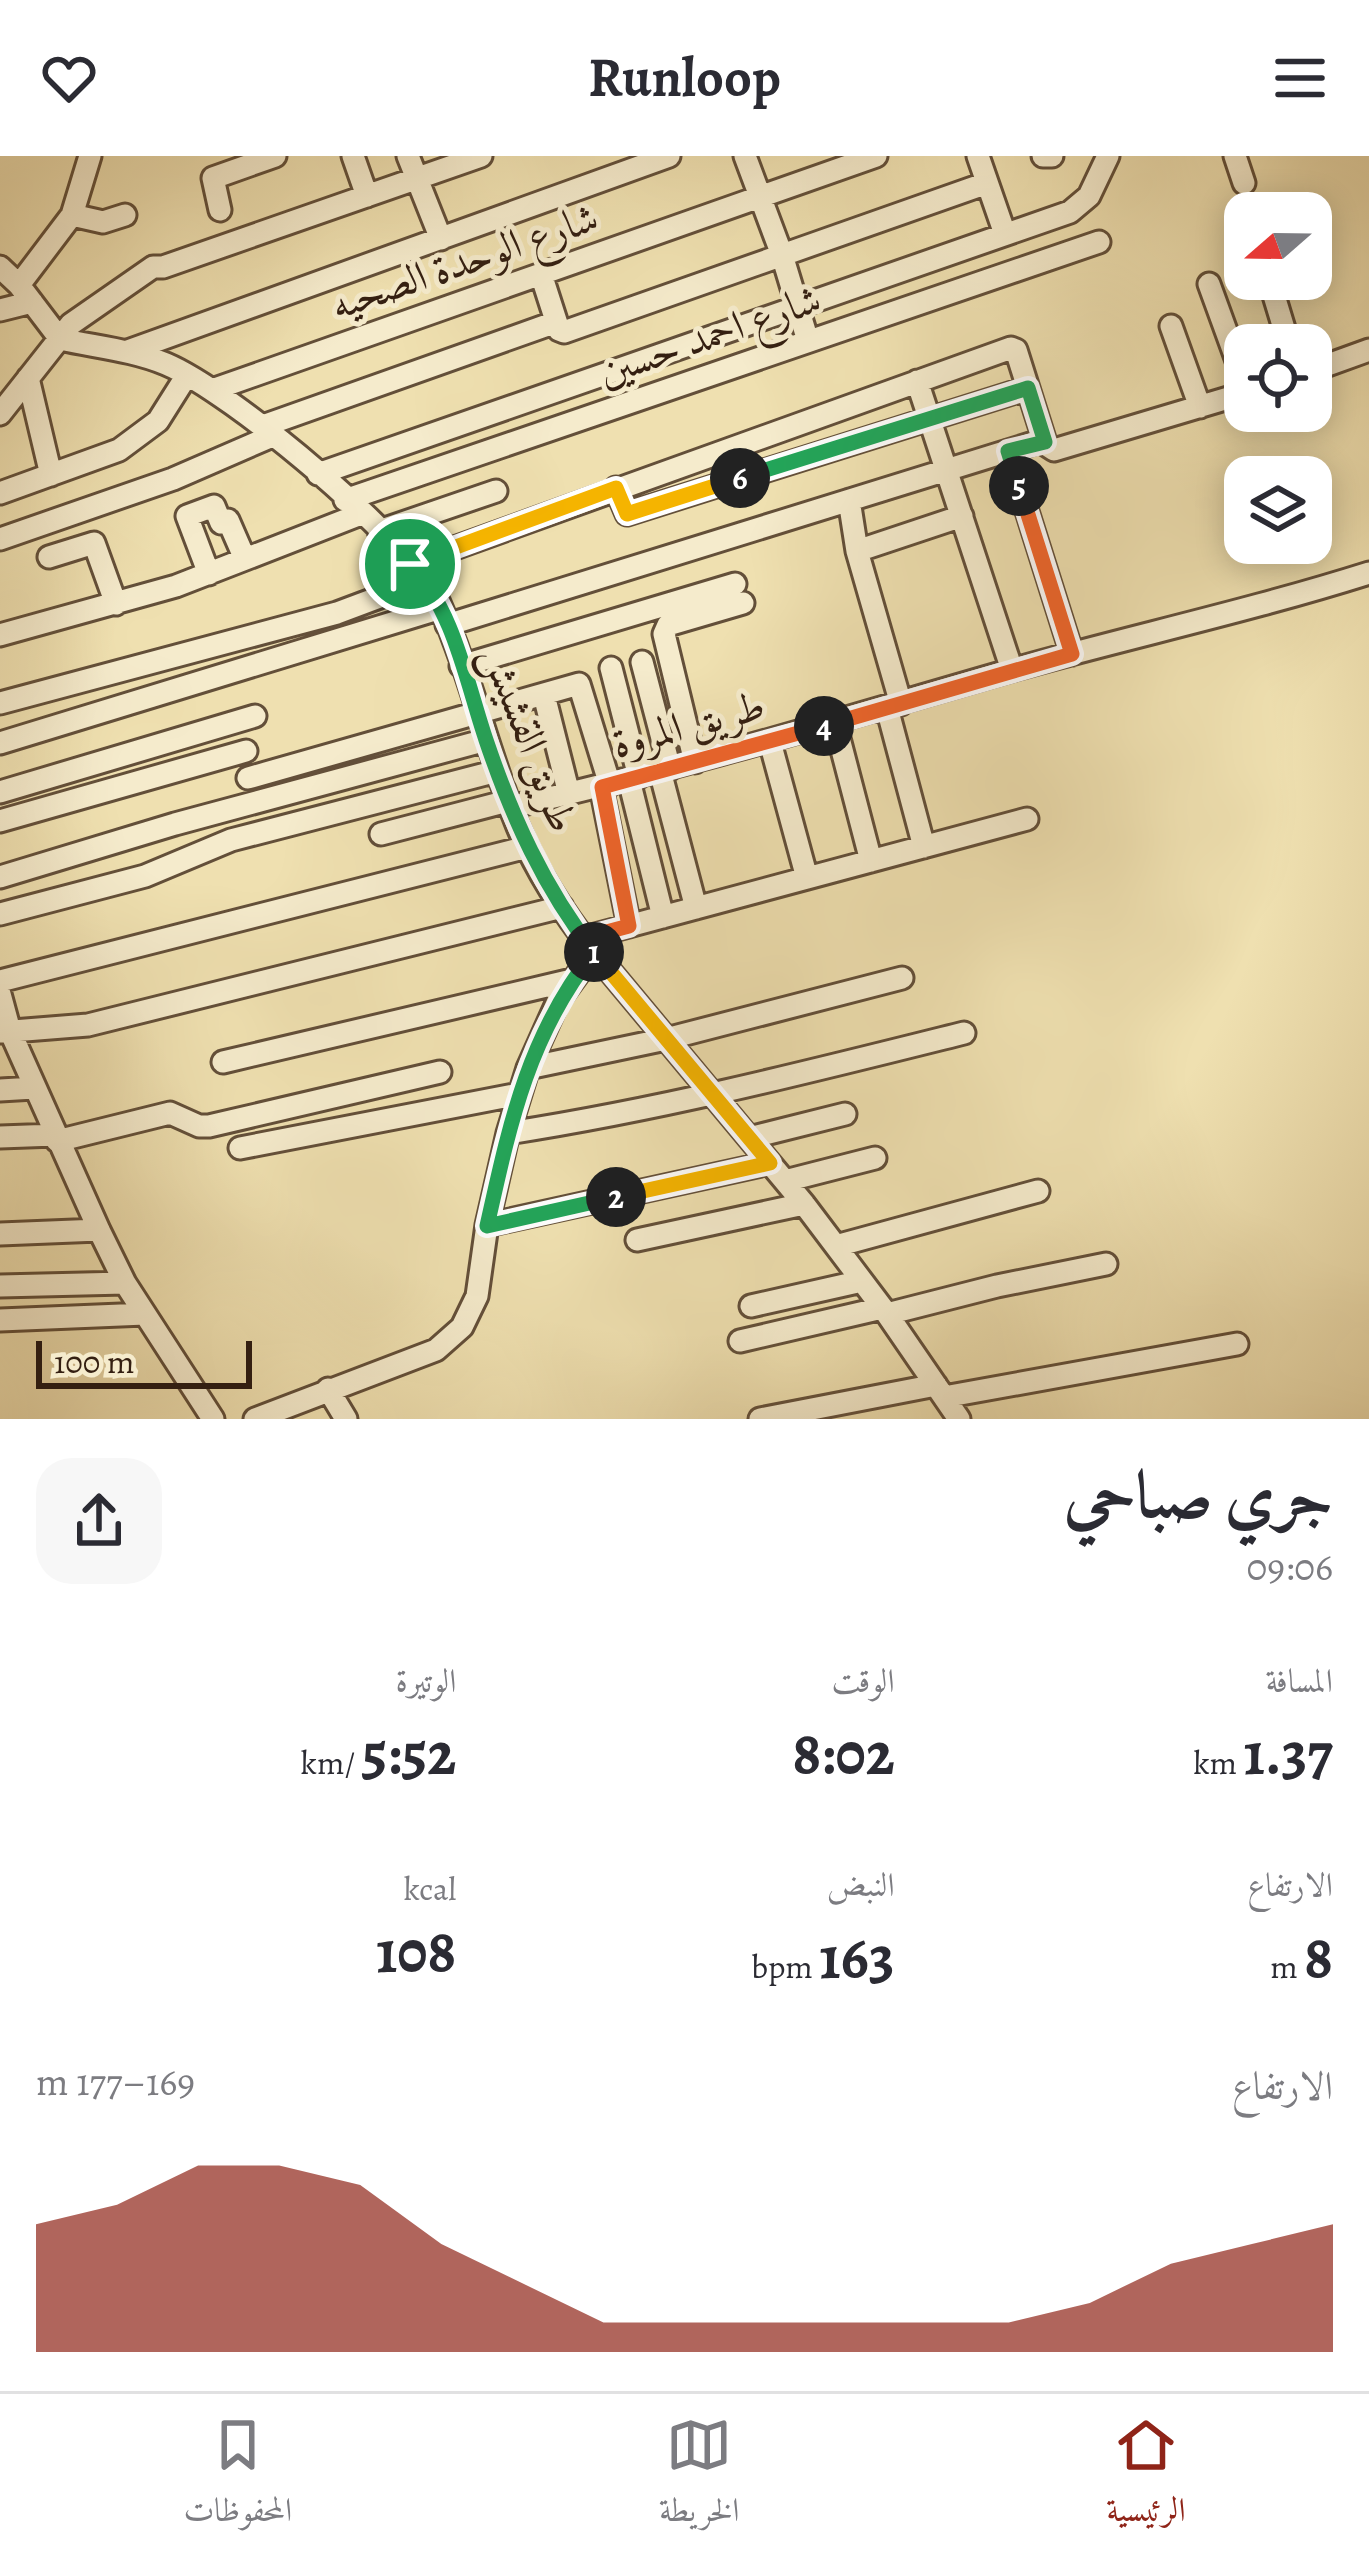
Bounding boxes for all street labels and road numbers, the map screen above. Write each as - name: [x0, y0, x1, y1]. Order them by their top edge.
- street label: شارع الوحدة الصحيه: [323, 188, 608, 340]
- street label: شارع احمد حسين: [590, 270, 831, 406]
- street label: طريق القشيش: [468, 636, 592, 841]
- street label: طريق المروة: [605, 676, 771, 771]

